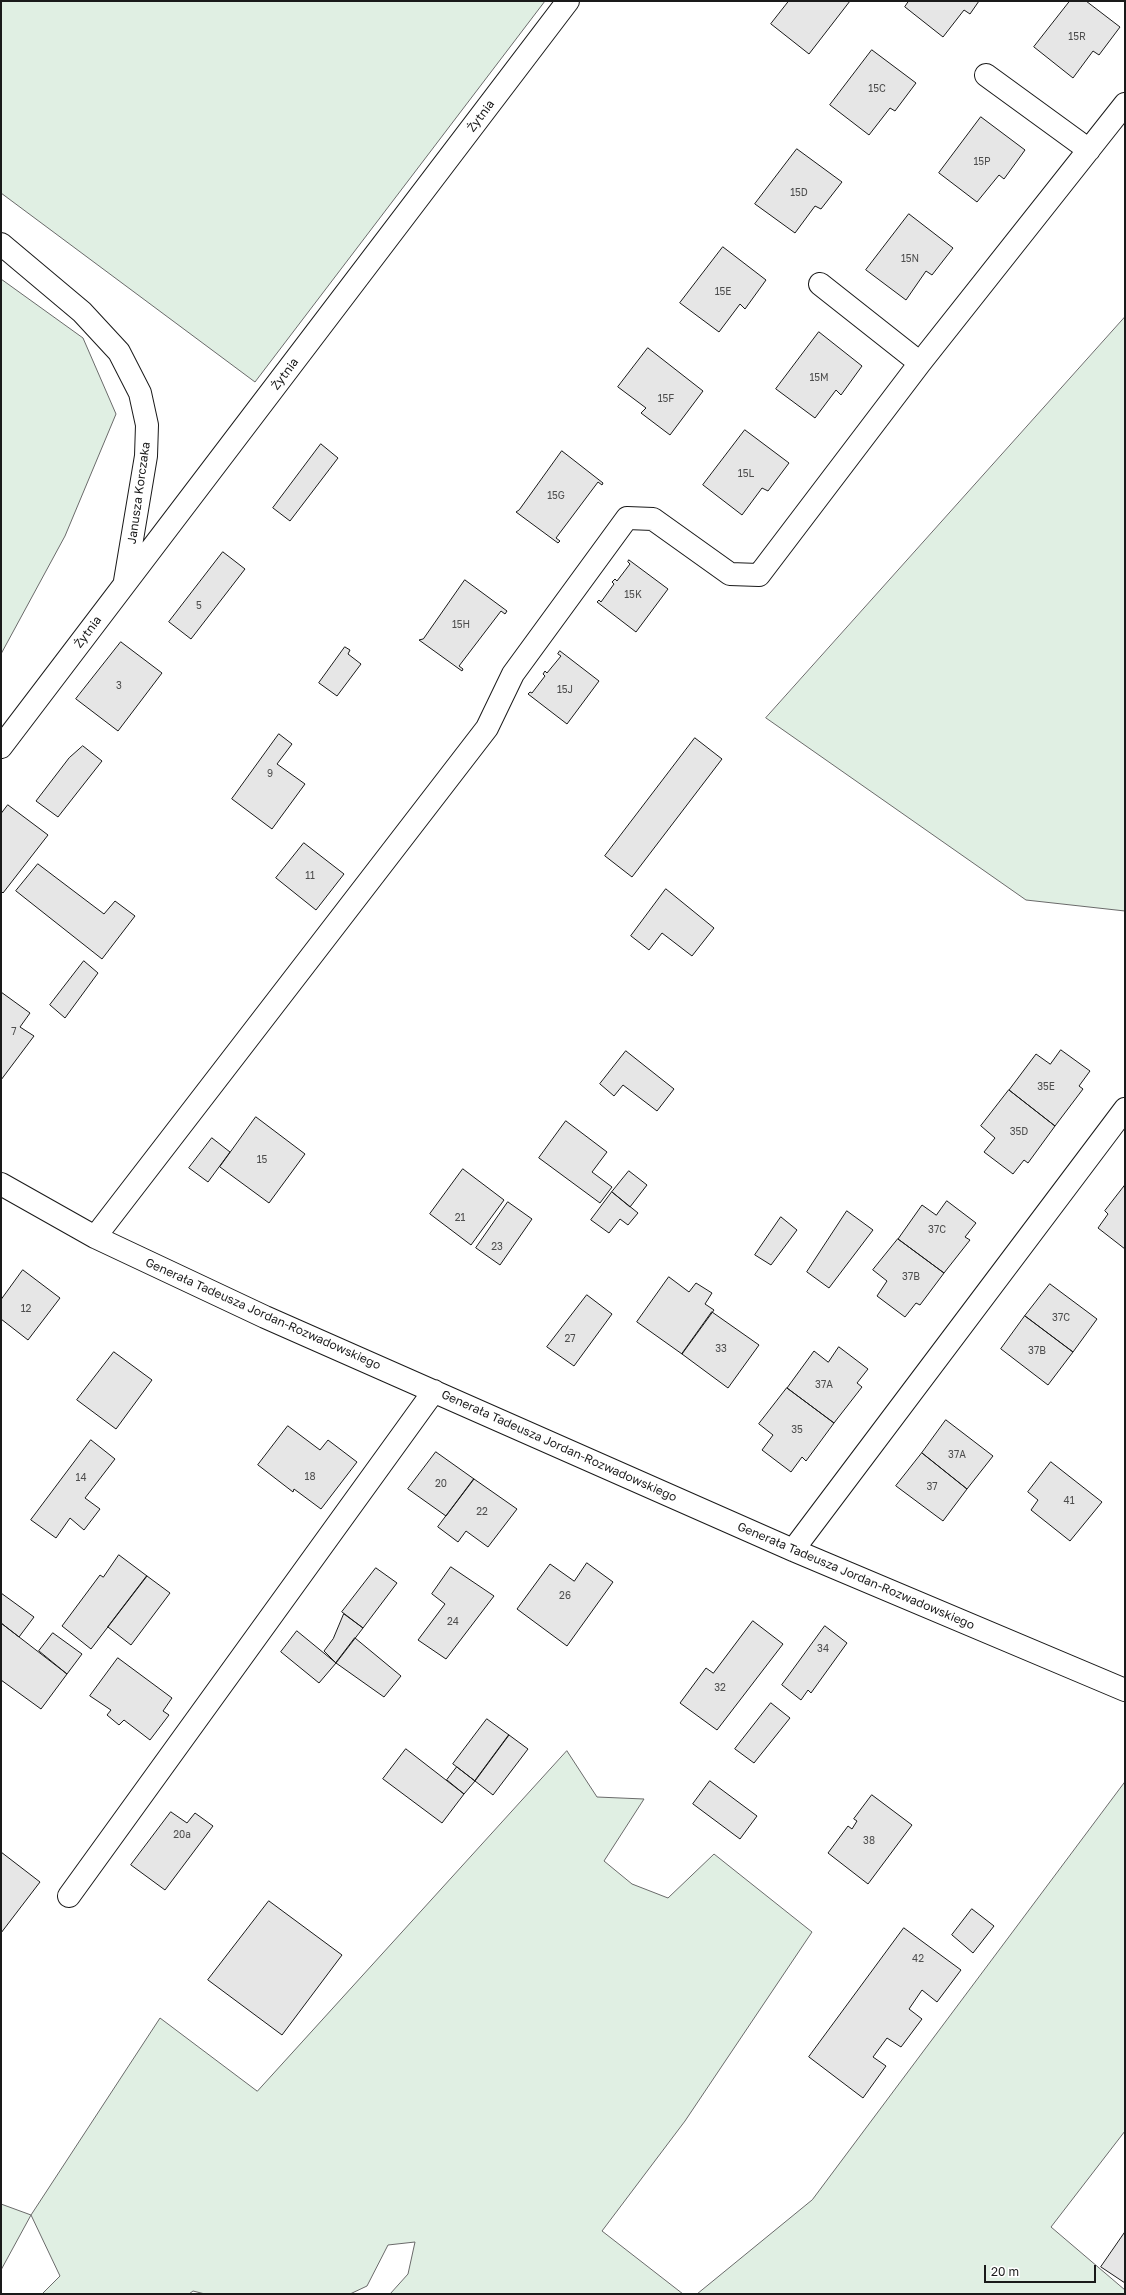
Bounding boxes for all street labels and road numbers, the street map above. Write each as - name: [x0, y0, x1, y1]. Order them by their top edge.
- street label: Żytnia: [464, 97, 498, 135]
- street label: Żytnia: [268, 355, 302, 393]
- street label: Janusza Korczaka: [125, 441, 153, 545]
- street label: Żytnia: [71, 613, 105, 651]
- street label: Generała Tadeusza Jordan-Rozwadowskiego: [143, 1255, 383, 1373]
- street label: Generała Tadeusza Jordan-Rozwadowskiego: [439, 1387, 679, 1505]
- street label: Generała Tadeusza Jordan-Rozwadowskiego: [735, 1519, 977, 1633]

